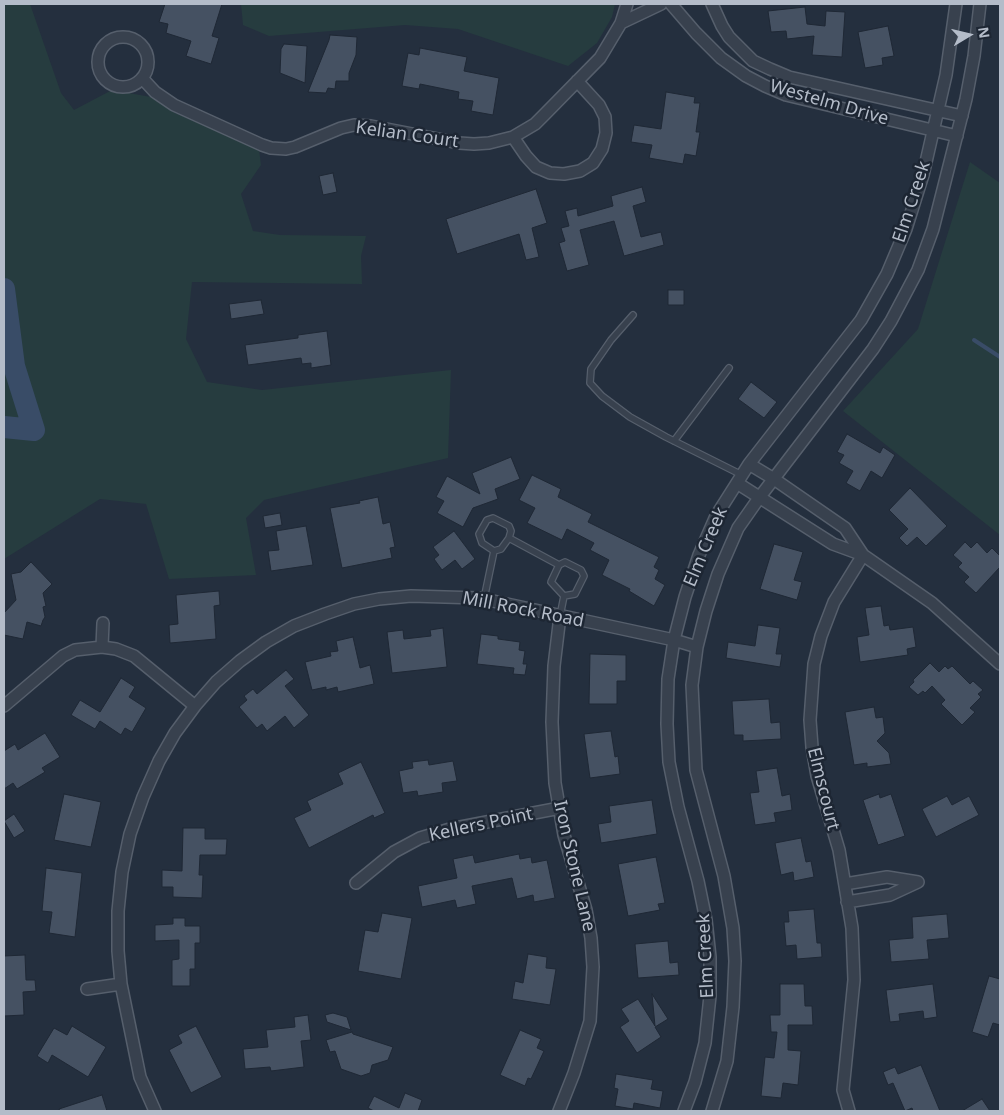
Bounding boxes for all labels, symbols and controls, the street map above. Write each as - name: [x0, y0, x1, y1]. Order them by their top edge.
- north arrow: [944, 10, 994, 60]
- text: N: [974, 25, 995, 40]
- street label: Westelm Drive: [767, 76, 891, 130]
- street label: Kelian Court: [354, 117, 460, 153]
- street label: Elm Creek: [889, 158, 935, 246]
- street label: Elm Creek: [680, 504, 732, 590]
- street label: Mill Rock Road: [460, 588, 586, 632]
- street label: Elmscourt: [802, 745, 844, 833]
- street label: Iron Stone Lane: [548, 798, 600, 934]
- street label: Kellers Point: [427, 803, 535, 847]
- street label: Elm Creek: [693, 913, 719, 999]

